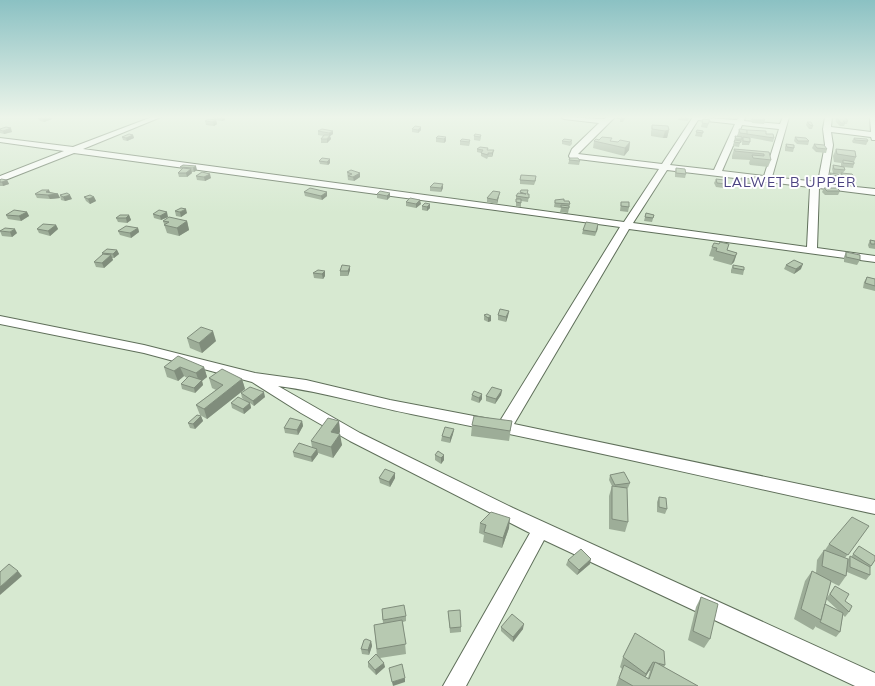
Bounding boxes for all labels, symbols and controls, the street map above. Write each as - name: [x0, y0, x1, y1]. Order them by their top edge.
- district label: LALWET B UPPER: [723, 173, 857, 191]

